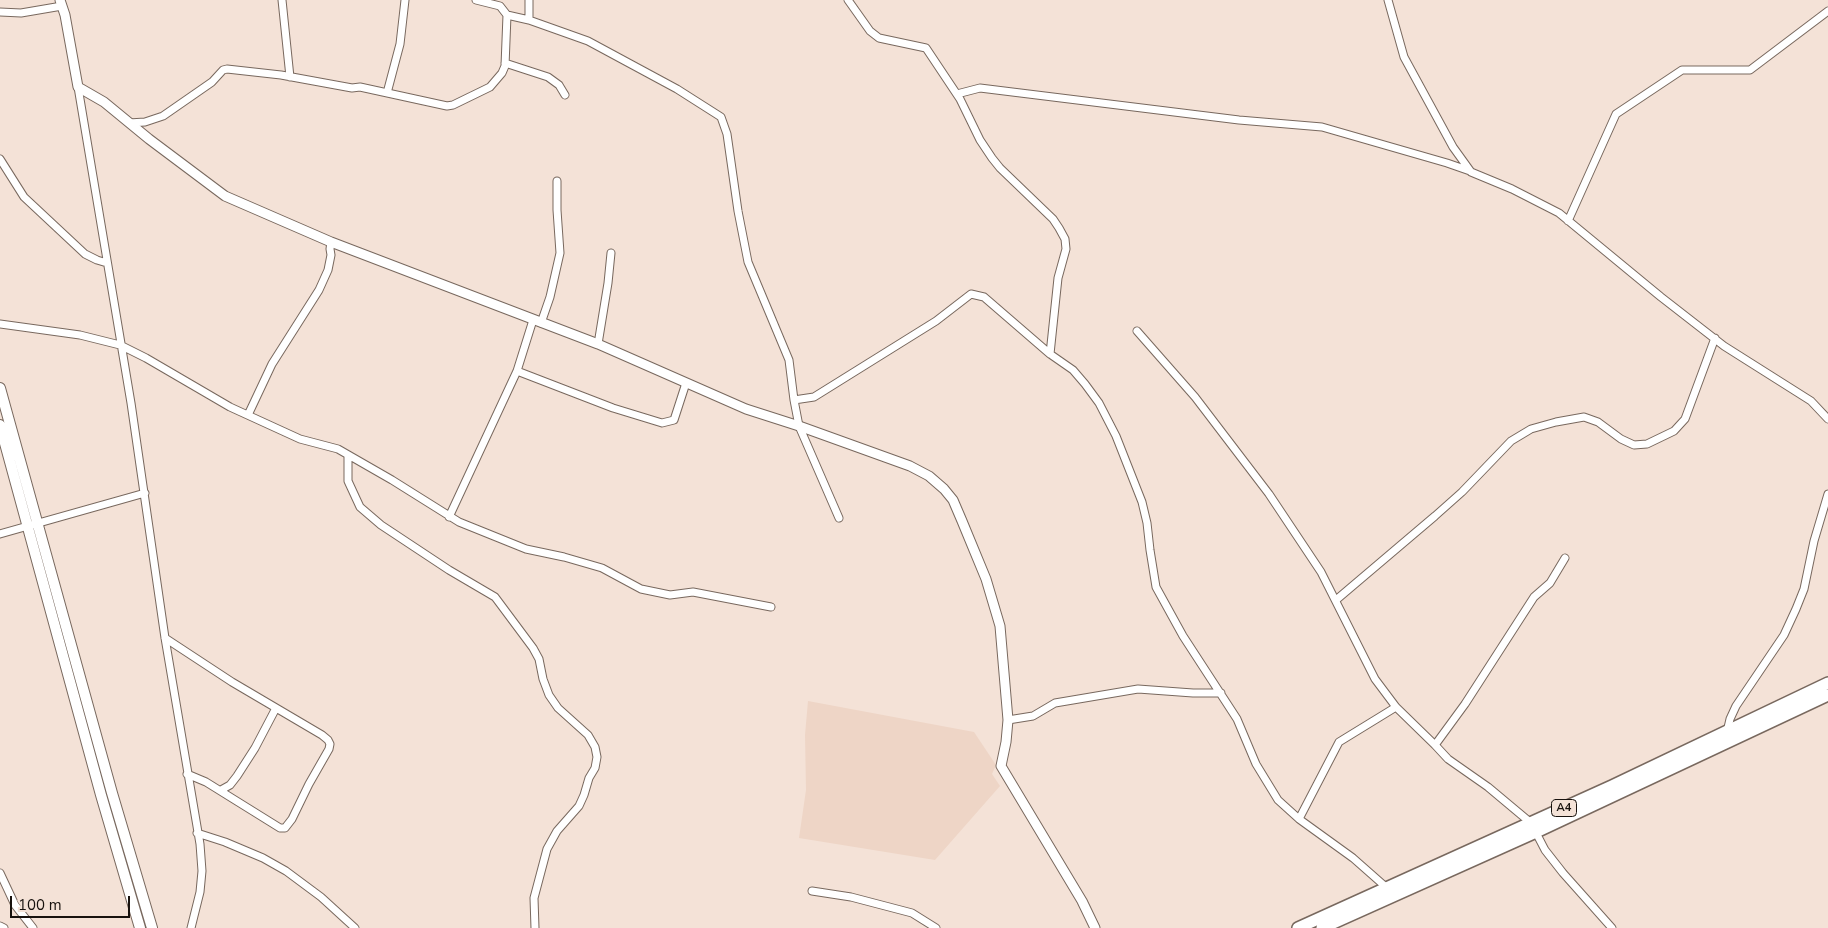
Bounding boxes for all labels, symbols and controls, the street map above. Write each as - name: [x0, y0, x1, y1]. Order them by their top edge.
- road number: A4: [1552, 800, 1576, 816]
- scale bar: [12, 886, 132, 918]
- text: 100 m: [18, 895, 62, 915]

